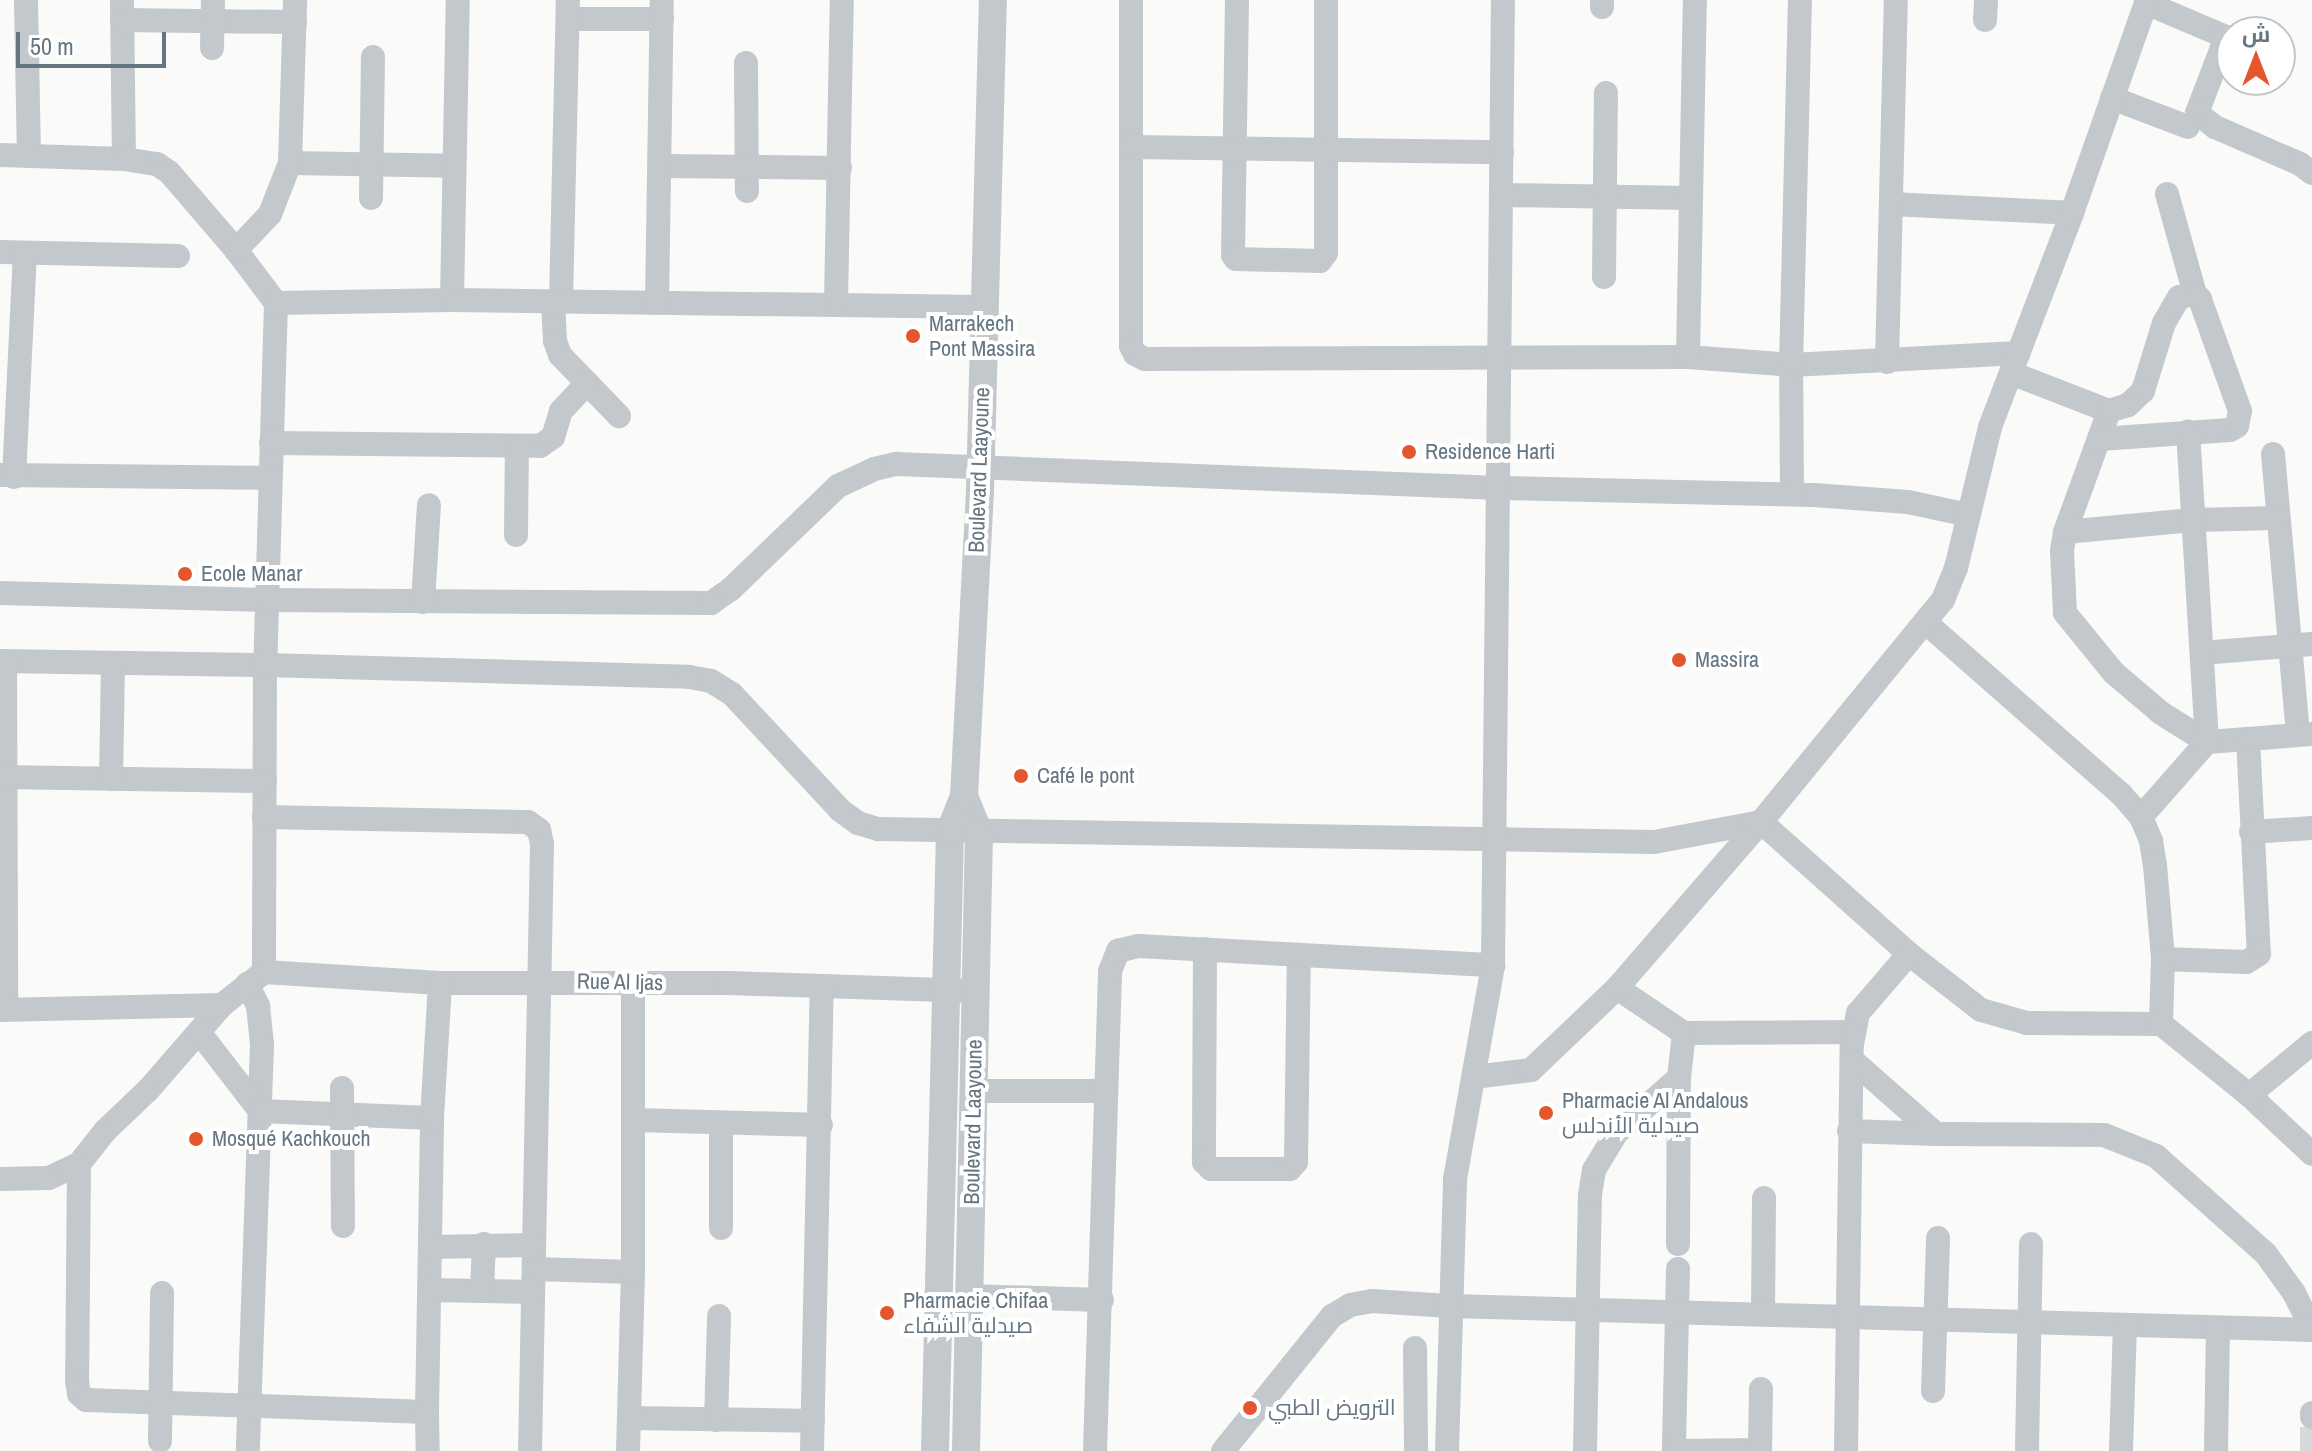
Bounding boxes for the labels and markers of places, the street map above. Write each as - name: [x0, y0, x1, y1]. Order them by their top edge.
- place label: Marrakech Pont Massira: [929, 310, 1035, 362]
- marker: Marrakech Pont Massira: [904, 327, 922, 345]
- place label: Residence Harti: [1425, 439, 1555, 465]
- marker: Residence Harti: [1400, 443, 1418, 461]
- place label: Ecole Manar: [201, 561, 302, 587]
- marker: Ecole Manar: [176, 565, 194, 583]
- place label: Massira: [1695, 647, 1759, 673]
- marker: Massira: [1670, 651, 1688, 669]
- place label: Café le pont: [1037, 763, 1134, 789]
- marker: Café le pont: [1012, 767, 1030, 785]
- place label: Pharmacie Al Andalous صيدلية الأندلس: [1562, 1087, 1751, 1138]
- marker: Pharmacie Al Andalous صيدلية الأندلس: [1537, 1104, 1555, 1122]
- place label: Mosqué Kachkouch: [212, 1126, 370, 1152]
- marker: Mosqué Kachkouch: [187, 1130, 205, 1148]
- place label: Pharmacie Chifaa صيدلية الشفاء: [903, 1287, 1048, 1338]
- marker: Pharmacie Chifaa صيدلية الشفاء: [878, 1304, 896, 1322]
- place label: الترويض الطبي: [1268, 1395, 1396, 1421]
- marker: الترويض الطبي: [1239, 1397, 1261, 1419]

